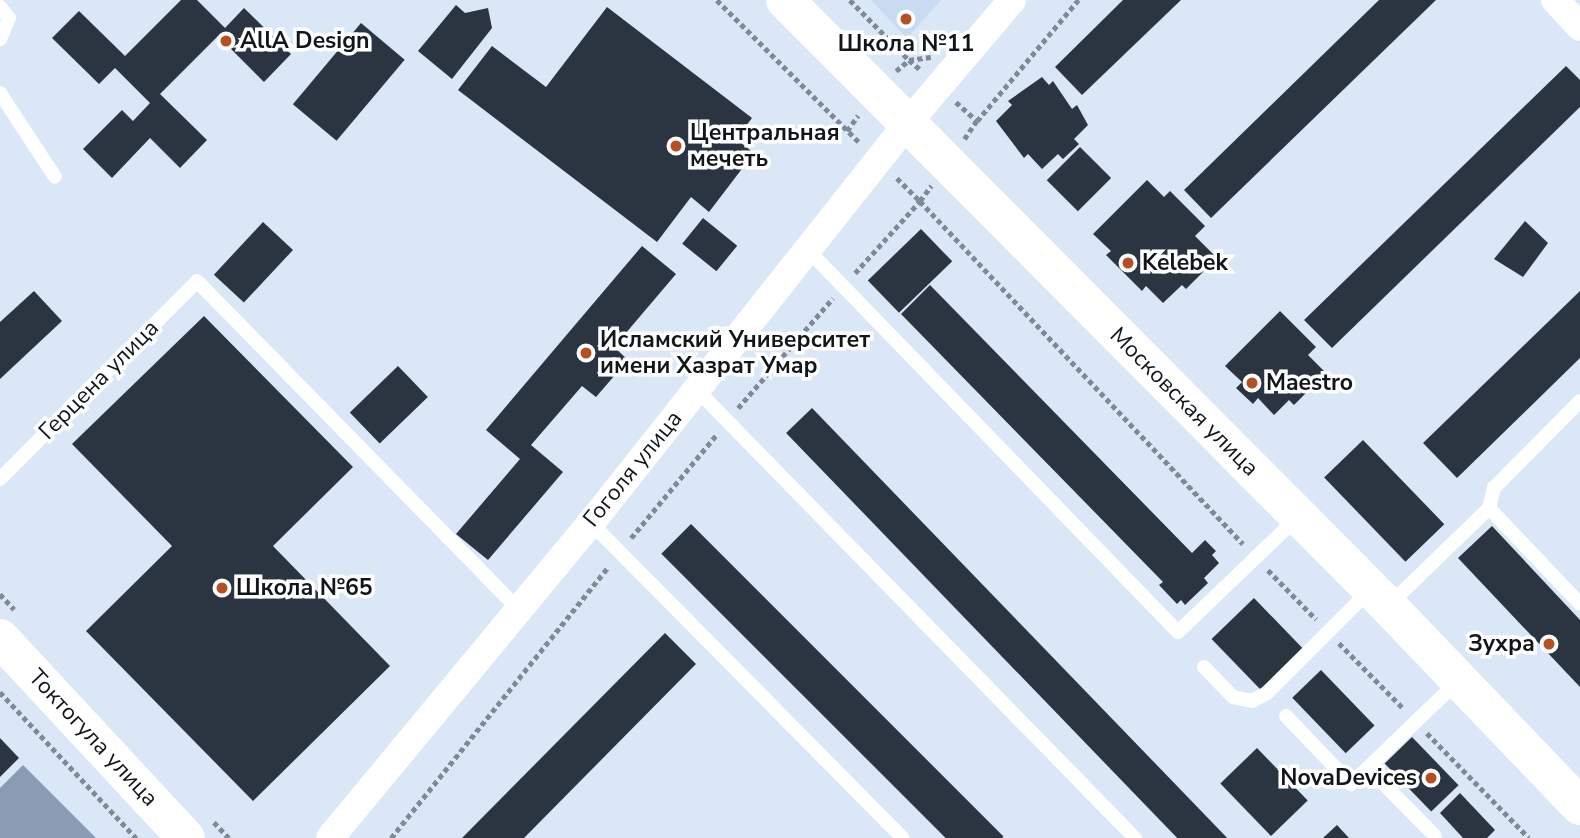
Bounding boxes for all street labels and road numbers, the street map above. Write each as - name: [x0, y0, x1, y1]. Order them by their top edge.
- street label: Герцена улица: [33, 314, 165, 446]
- street label: Московская улица: [1104, 322, 1264, 482]
- street label: Гоголя улица: [578, 405, 688, 533]
- street label: Токтогула улица: [22, 664, 164, 812]

